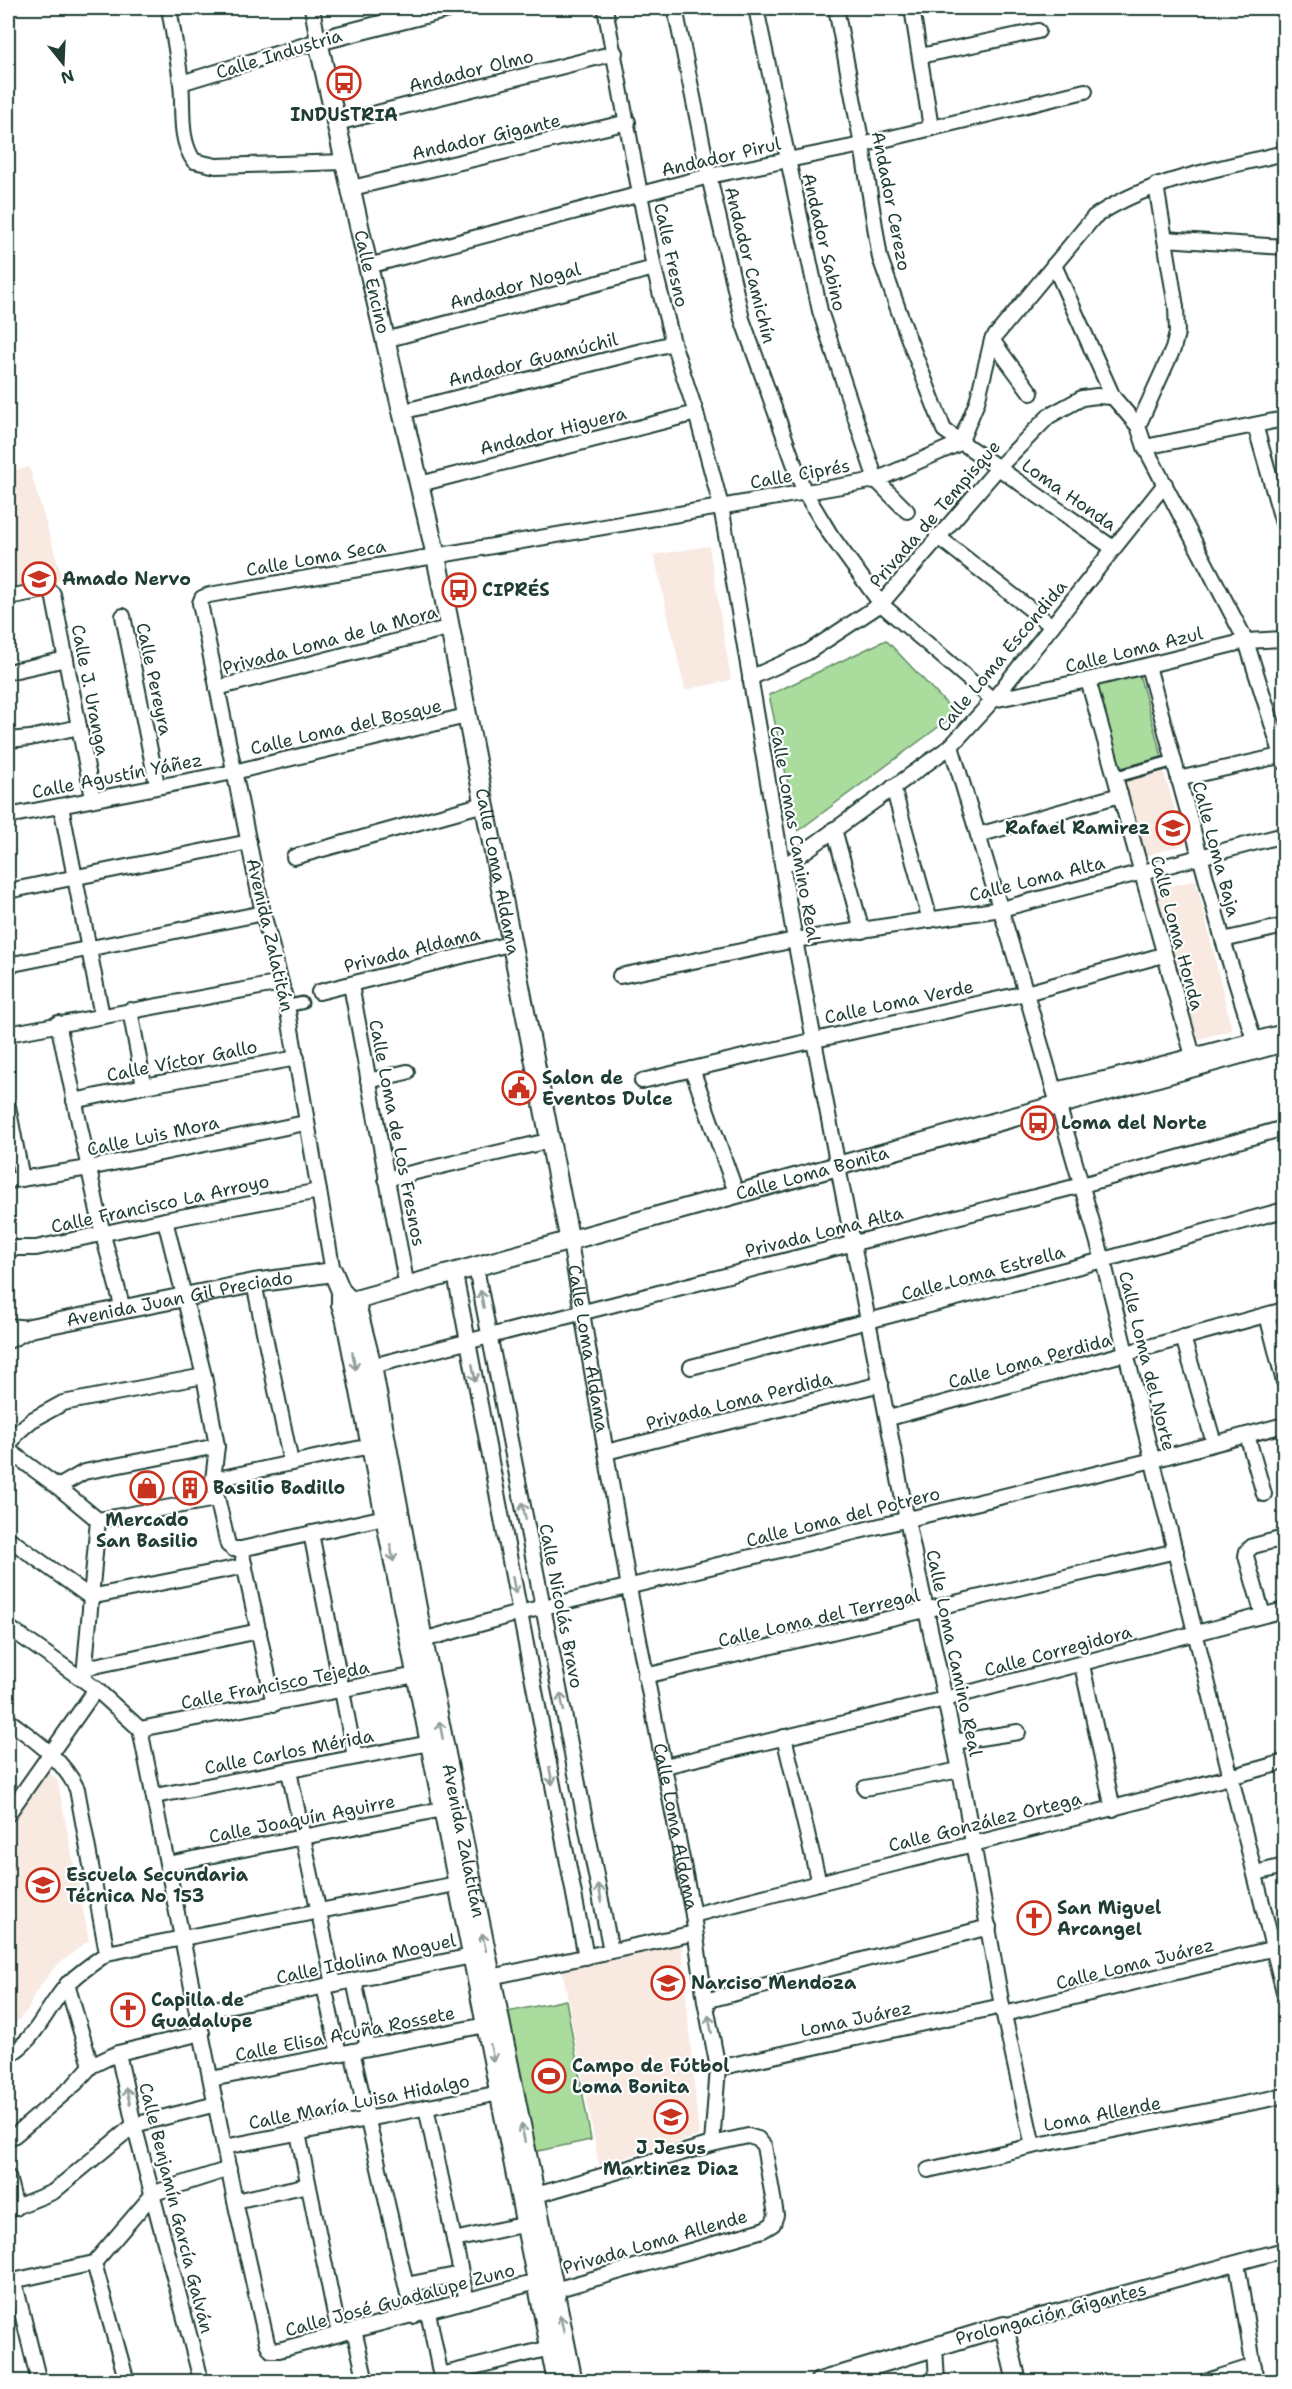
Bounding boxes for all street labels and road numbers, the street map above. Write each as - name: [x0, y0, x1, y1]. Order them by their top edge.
- street label: Calle Industria: [213, 23, 345, 85]
- street label: Andador Olmo: [406, 44, 536, 98]
- street label: Andador Gigante: [409, 108, 563, 166]
- street label: Andador Cerezo: [866, 129, 916, 273]
- street label: Andador Pirul: [659, 131, 784, 182]
- street label: Andador Sabino: [796, 171, 852, 313]
- street label: Andador Camichín: [719, 184, 781, 346]
- street label: Calle Fresno: [648, 201, 694, 309]
- street label: Calle Encino: [348, 228, 396, 336]
- street label: Andador Nogal: [447, 257, 584, 315]
- street label: Andador Guamúchil: [446, 327, 621, 393]
- street label: Andador Higuera: [477, 401, 629, 461]
- street label: Privada de Tempisque: [864, 435, 1006, 593]
- street label: Calle Ciprés: [748, 453, 852, 495]
- street label: Loma Honda: [1017, 453, 1121, 537]
- street label: Calle Loma Seca: [244, 534, 388, 582]
- street label: Calle Loma Escondida: [931, 575, 1073, 737]
- street label: Privada Loma de la Mora: [220, 600, 440, 680]
- street label: Calle Pereyra: [130, 621, 178, 737]
- street label: Calle Loma Azul: [1063, 621, 1206, 679]
- street label: Calle J. Uranga: [66, 622, 114, 758]
- street label: Calle Loma del Bosque: [248, 693, 444, 761]
- street label: Calle Lomas Camino Real: [764, 724, 826, 945]
- street label: Calle Agustín Yáñez: [30, 748, 204, 804]
- street label: Calle Loma Baja: [1186, 779, 1246, 919]
- street label: Calle Loma Aldama: [470, 786, 526, 957]
- street label: Calle Loma Alta: [967, 851, 1107, 907]
- street label: Calle Loma Honda: [1145, 853, 1209, 1013]
- street label: Avenida Zalatitán: [241, 856, 299, 1014]
- street label: Privada Aldama: [341, 921, 483, 979]
- street label: Calle Loma Verde: [822, 974, 976, 1030]
- street label: Calle Loma de Los Fresnos: [363, 1018, 431, 1248]
- street label: Calle Víctor Gallo: [105, 1035, 259, 1087]
- street label: Calle Luis Mora: [85, 1110, 221, 1162]
- street label: Calle Loma Bonita: [733, 1140, 891, 1206]
- street label: Calle Francisco La Arroyo: [49, 1169, 271, 1239]
- street label: Privada Loma Alta: [742, 1201, 906, 1263]
- street label: Calle Loma Estrella: [898, 1240, 1068, 1306]
- street label: Calle Loma Aldama: [562, 1263, 614, 1434]
- street label: Avenida Juan Gil Preciado: [64, 1266, 294, 1332]
- street label: Calle Loma del Norte: [1113, 1269, 1181, 1453]
- street label: Calle Loma Perdida: [946, 1328, 1114, 1394]
- street label: Privada Loma Perdida: [643, 1366, 835, 1436]
- street label: Calle Loma del Potrero: [744, 1481, 942, 1553]
- street label: Calle Nicolás Bravo: [533, 1522, 589, 1690]
- street label: Calle Loma Camino Real: [920, 1547, 988, 1759]
- street label: Calle Loma del Terregal: [716, 1583, 923, 1653]
- street label: Calle Corregidora: [982, 1620, 1134, 1682]
- street label: Calle Francisco Tejeda: [179, 1655, 371, 1715]
- street label: Calle Carlos Mérida: [202, 1724, 376, 1780]
- street label: Calle Loma Aldama: [648, 1741, 704, 1912]
- street label: Avenida Zalatitán: [436, 1761, 491, 1920]
- street label: Calle González Ortega: [886, 1786, 1084, 1858]
- street label: Calle Joaquín Aguirre: [207, 1789, 397, 1849]
- street label: Calle Idolina Moguel: [274, 1928, 459, 1990]
- street label: Calle Loma Juárez: [1053, 1933, 1217, 1995]
- street label: Loma Juárez: [798, 1996, 914, 2042]
- street label: Calle Elisa Acuña Rossete: [233, 2001, 457, 2067]
- street label: Calle María Luisa Hidalgo: [247, 2069, 471, 2135]
- street label: Calle Benjamín García Galván: [133, 2080, 219, 2336]
- street label: Loma Allende: [1041, 2091, 1163, 2137]
- street label: Privada Loma Allende: [560, 2204, 750, 2280]
- street label: Calle José Guadalupe Zuno: [283, 2258, 517, 2342]
- street label: Prolongación Gigantes: [953, 2277, 1149, 2351]

